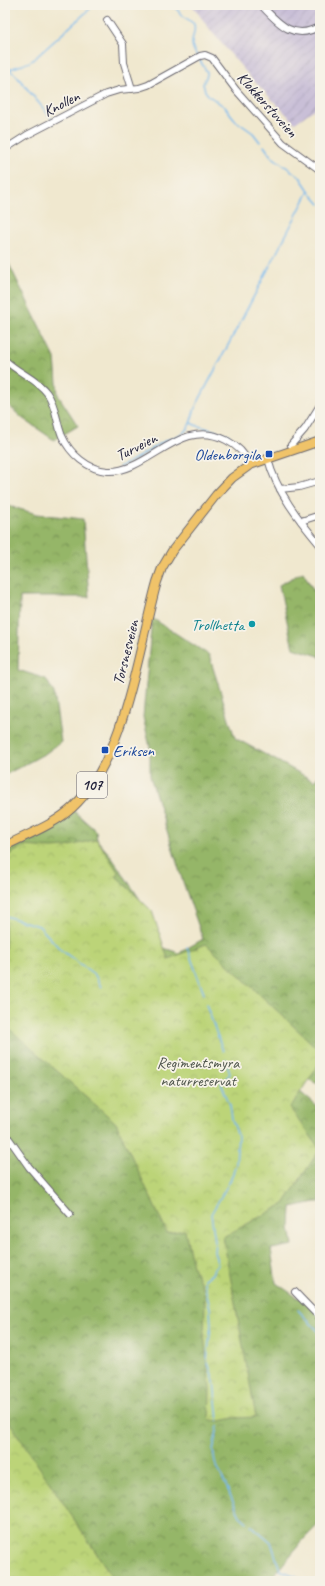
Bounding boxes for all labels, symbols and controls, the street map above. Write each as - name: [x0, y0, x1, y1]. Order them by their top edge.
- street label: Klokkerstuveien: [232, 68, 303, 142]
- street label: Knollen: [40, 86, 84, 121]
- street label: Turveien: [113, 428, 161, 466]
- place label: Oldenborgila: [195, 445, 262, 465]
- marker: Oldenborgila: [264, 449, 274, 459]
- place label: Trollhetta: [191, 615, 245, 635]
- street label: Torsnesveien: [108, 617, 144, 687]
- marker: Trollhetta: [247, 619, 257, 629]
- place label: Eriksen: [113, 741, 155, 761]
- marker: Eriksen: [100, 745, 110, 755]
- road number: 107: [77, 772, 107, 798]
- park label: Regimentsmyra naturreservat: [157, 1053, 240, 1091]

